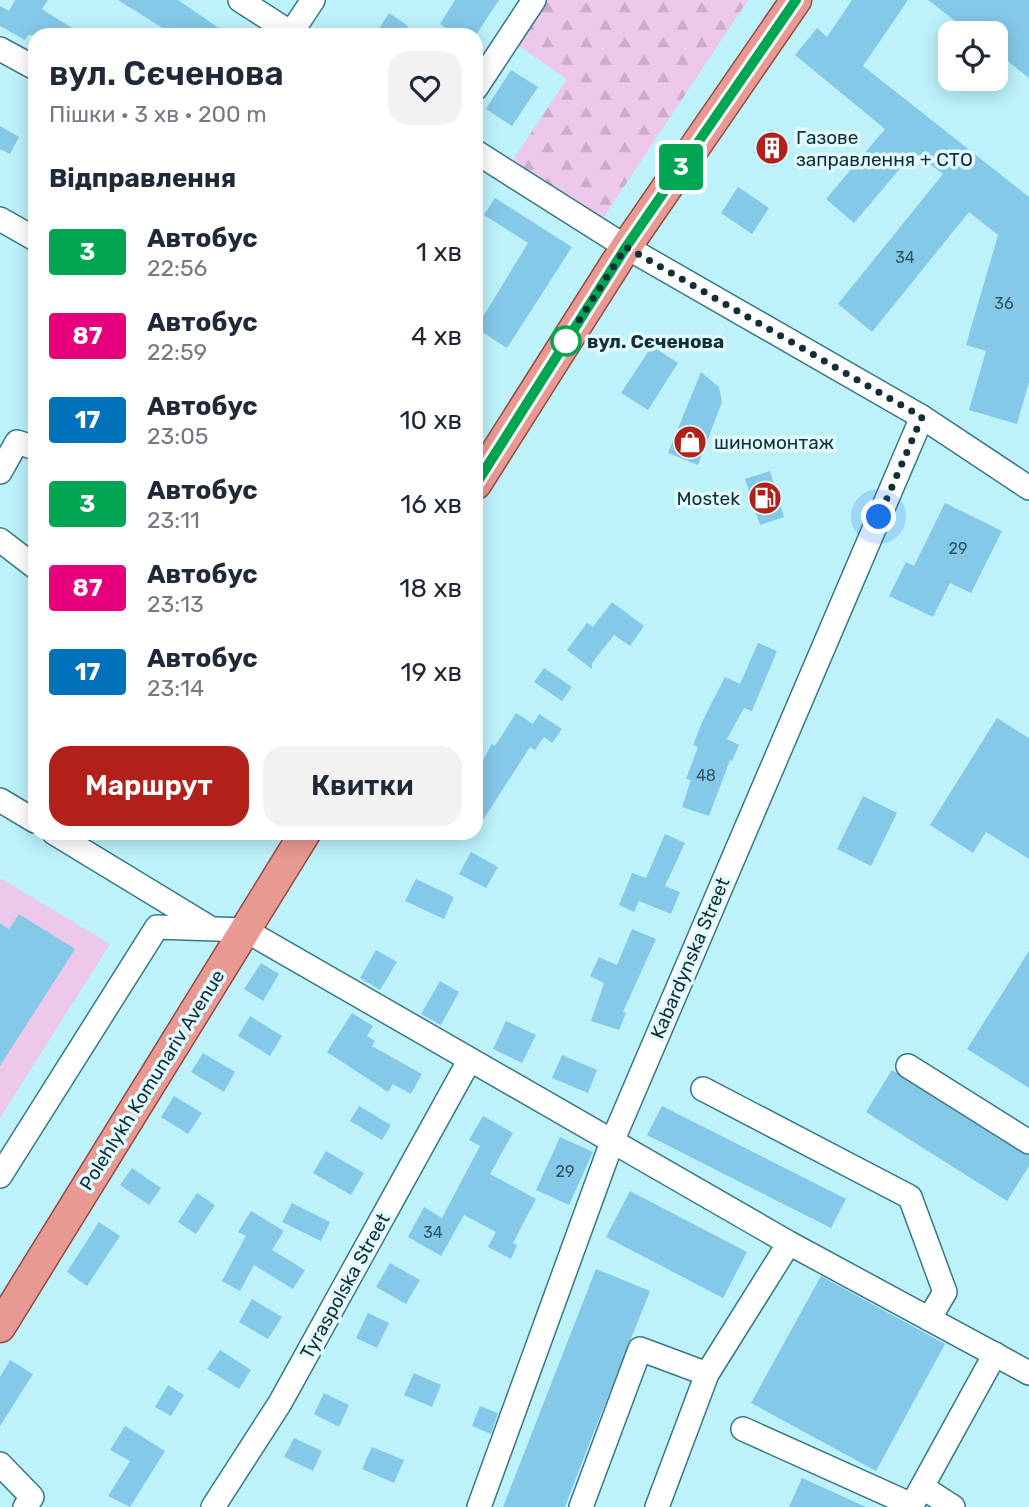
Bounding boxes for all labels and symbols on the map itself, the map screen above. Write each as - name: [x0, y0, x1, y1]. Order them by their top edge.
- place label: Газове заправлення + СТО: [796, 126, 973, 171]
- building icon: Газове заправлення + СТО: [753, 129, 791, 167]
- line badge: 3: [658, 144, 704, 190]
- house number: 34: [895, 248, 915, 267]
- house number: 36: [994, 294, 1014, 313]
- marker: вул. Сєченова: [551, 326, 581, 356]
- place label: вул. Сєченова: [587, 330, 724, 353]
- shop icon: шиномонтаж: [671, 423, 709, 461]
- place label: шиномонтаж: [714, 431, 834, 454]
- fuel station icon: Mostek: [746, 479, 784, 517]
- place label: Mostek: [676, 487, 740, 510]
- your location: [861, 499, 896, 534]
- house number: 29: [949, 539, 967, 558]
- house number: 48: [696, 766, 716, 785]
- street label: Kabardynska Street: [646, 873, 735, 1042]
- street label: Polehlykh Komunariv Avenue: [75, 966, 229, 1194]
- house number: 29: [556, 1162, 574, 1181]
- street label: Tyraspolska Street: [295, 1208, 395, 1363]
- house number: 34: [423, 1223, 443, 1242]

